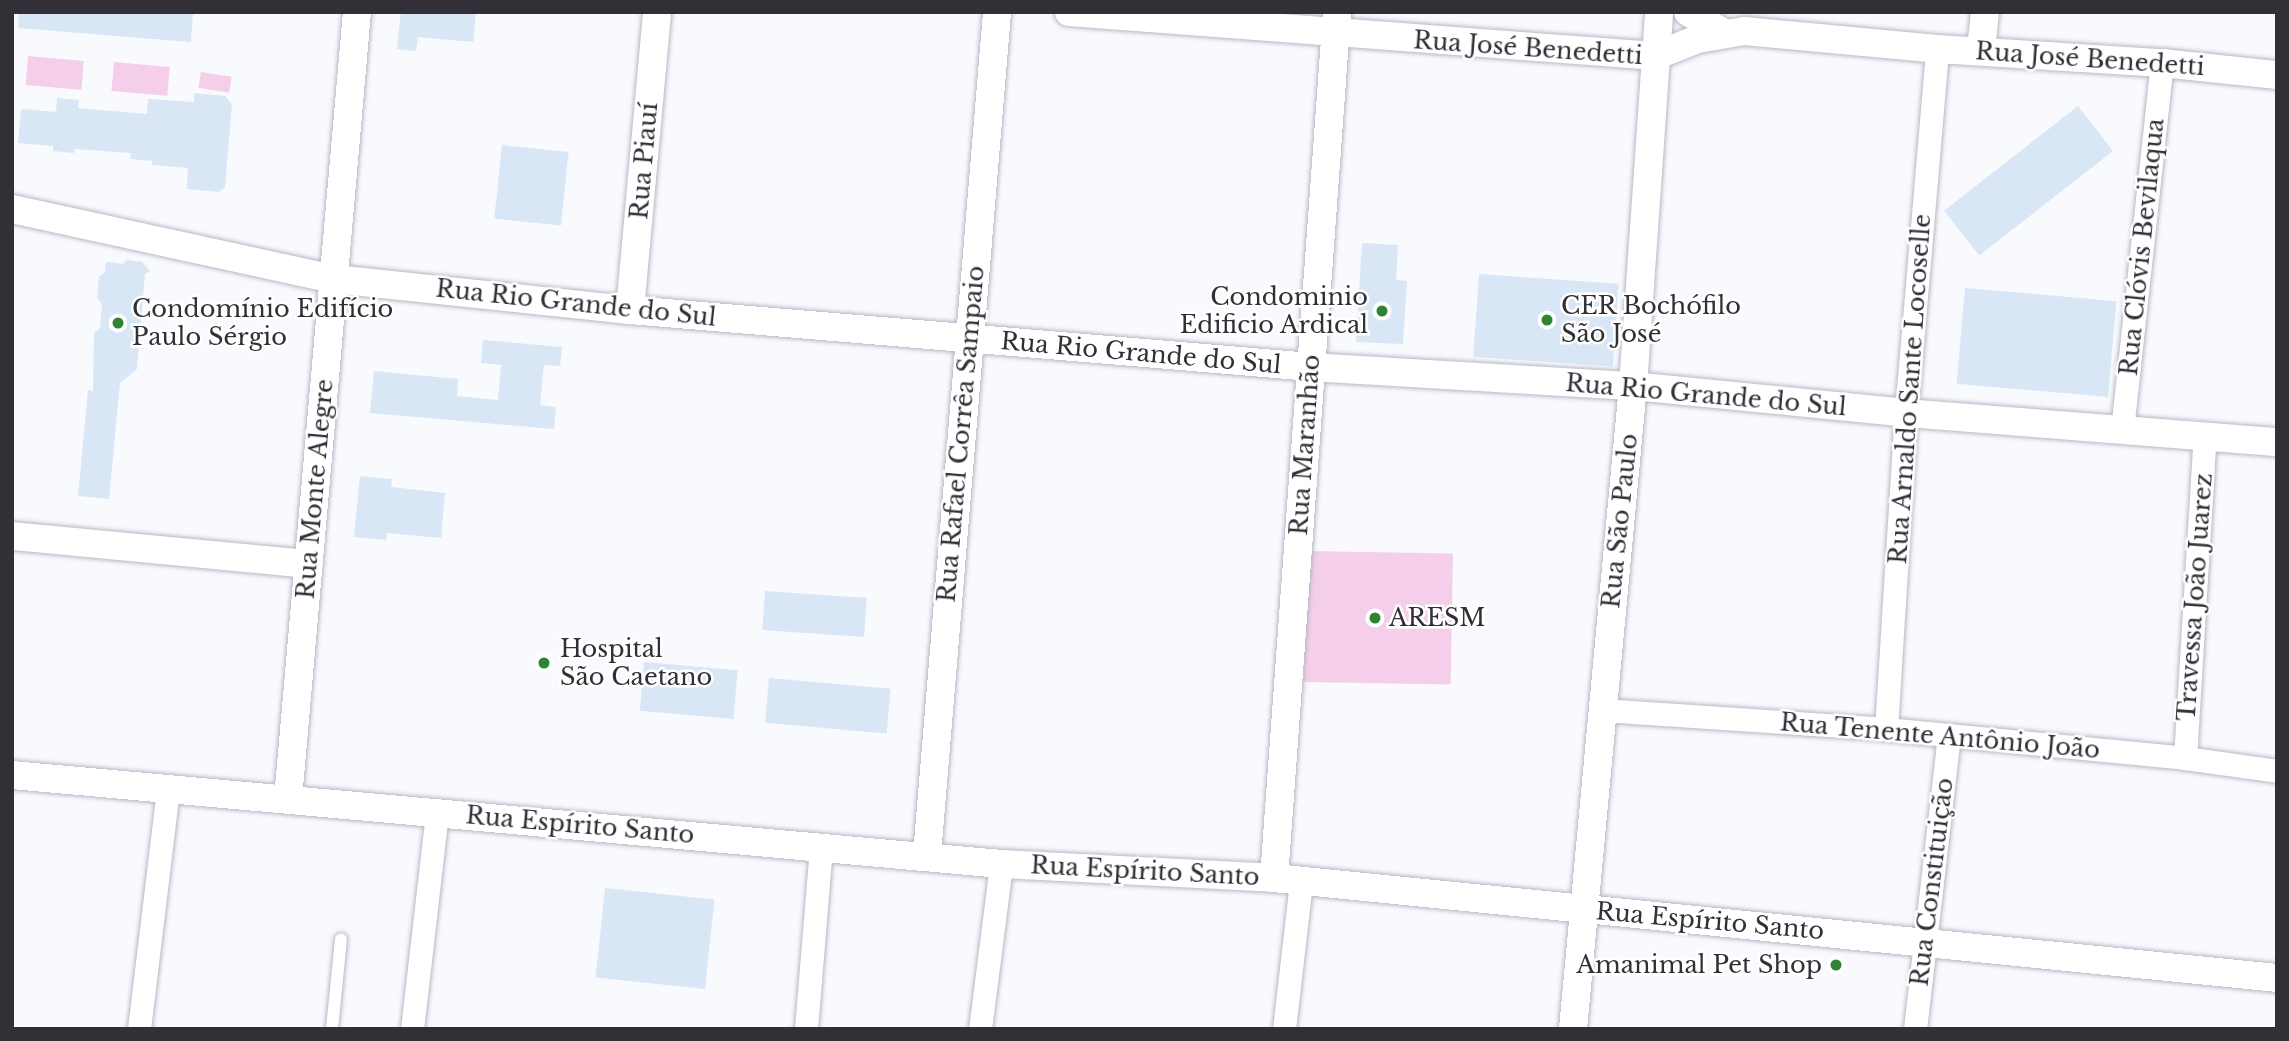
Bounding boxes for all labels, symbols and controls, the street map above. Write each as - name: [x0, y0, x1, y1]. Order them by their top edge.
- street label: Rua José Benedetti: [1412, 26, 1644, 70]
- street label: Rua José Benedetti: [1974, 37, 2206, 81]
- street label: Rua Piauí: [625, 101, 663, 221]
- street label: Rua Clóvis Bevilaqua: [2114, 117, 2170, 377]
- street label: Rua Arnaldo Sante Locoselle: [1883, 212, 1937, 566]
- street label: Rua Rafael Corrêa Sampaio: [932, 264, 990, 604]
- street label: Rua Rio Grande do Sul: [434, 274, 718, 332]
- place label: Condominio Edificio Ardical: [1179, 283, 1368, 339]
- place label: CER Bochófilo São José: [1561, 292, 1742, 348]
- place label: Condomínio Edifício Paulo Sérgio: [132, 295, 393, 351]
- marker: Condominio Edificio Ardical: [1374, 303, 1390, 319]
- marker: CER Bochófilo São José: [1539, 312, 1555, 328]
- marker: Condomínio Edifício Paulo Sérgio: [110, 315, 126, 331]
- street label: Rua Rio Grande do Sul: [999, 326, 1283, 380]
- street label: Rua Maranhão: [1284, 354, 1326, 536]
- street label: Rua Rio Grande do Sul: [1564, 368, 1848, 422]
- street label: Rua Monte Alegre: [291, 377, 339, 601]
- street label: Rua São Paulo: [1597, 432, 1643, 610]
- street label: Travessa João Juarez: [2172, 472, 2218, 722]
- place label: ARESM: [1389, 604, 1486, 632]
- marker: ARESM: [1367, 610, 1383, 626]
- place label: Hospital São Caetano: [560, 635, 712, 691]
- marker: Hospital São Caetano: [534, 653, 554, 673]
- street label: Rua Tenente Antônio João: [1778, 708, 2102, 764]
- street label: Rua Constituição: [1905, 776, 1959, 988]
- street label: Rua Espírito Santo: [465, 801, 695, 849]
- street label: Rua Espírito Santo: [1030, 851, 1260, 891]
- street label: Rua Espírito Santo: [1595, 897, 1825, 945]
- place label: Amanimal Pet Shop: [1577, 951, 1822, 979]
- marker: Amanimal Pet Shop: [1828, 957, 1844, 973]

